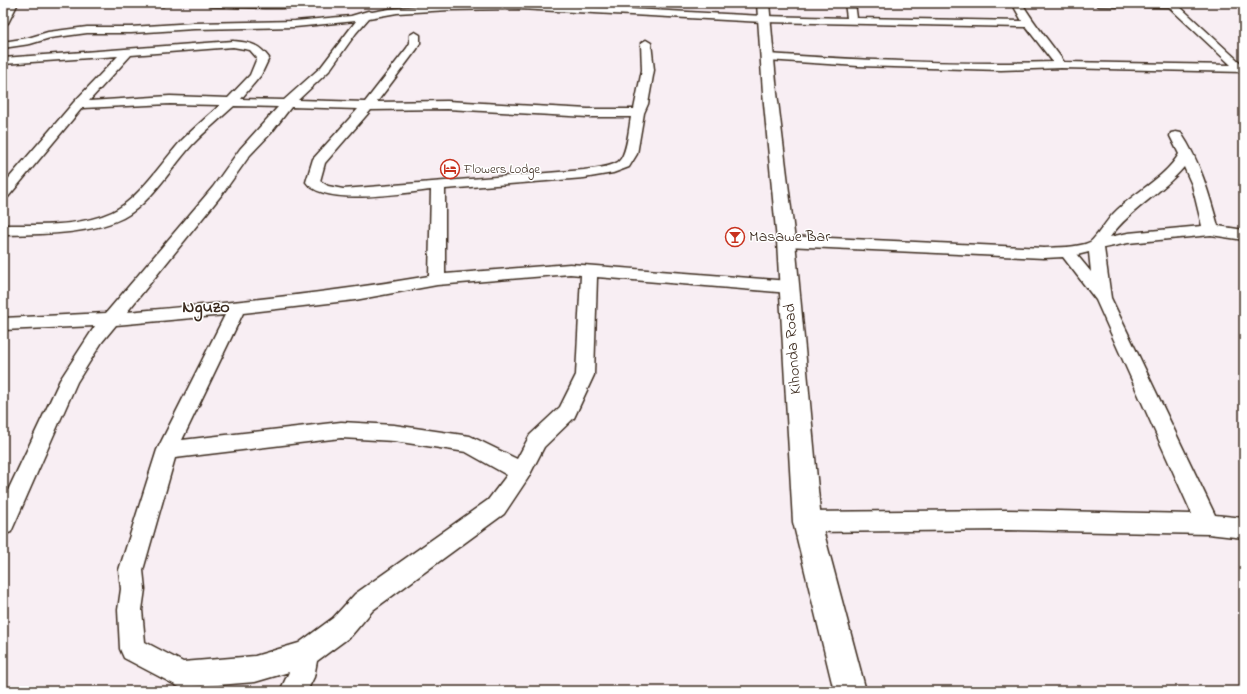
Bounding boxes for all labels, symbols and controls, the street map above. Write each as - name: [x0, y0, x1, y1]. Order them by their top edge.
- hotel icon: Flowers Lodge: [439, 158, 461, 180]
- place label: Flowers Lodge: [463, 160, 540, 180]
- place label: Masawe Bar: [749, 225, 830, 249]
- bar icon: Masawe Bar: [724, 226, 746, 248]
- district label: Nguzo: [182, 295, 230, 322]
- street label: Kihonda Road: [778, 303, 808, 395]

